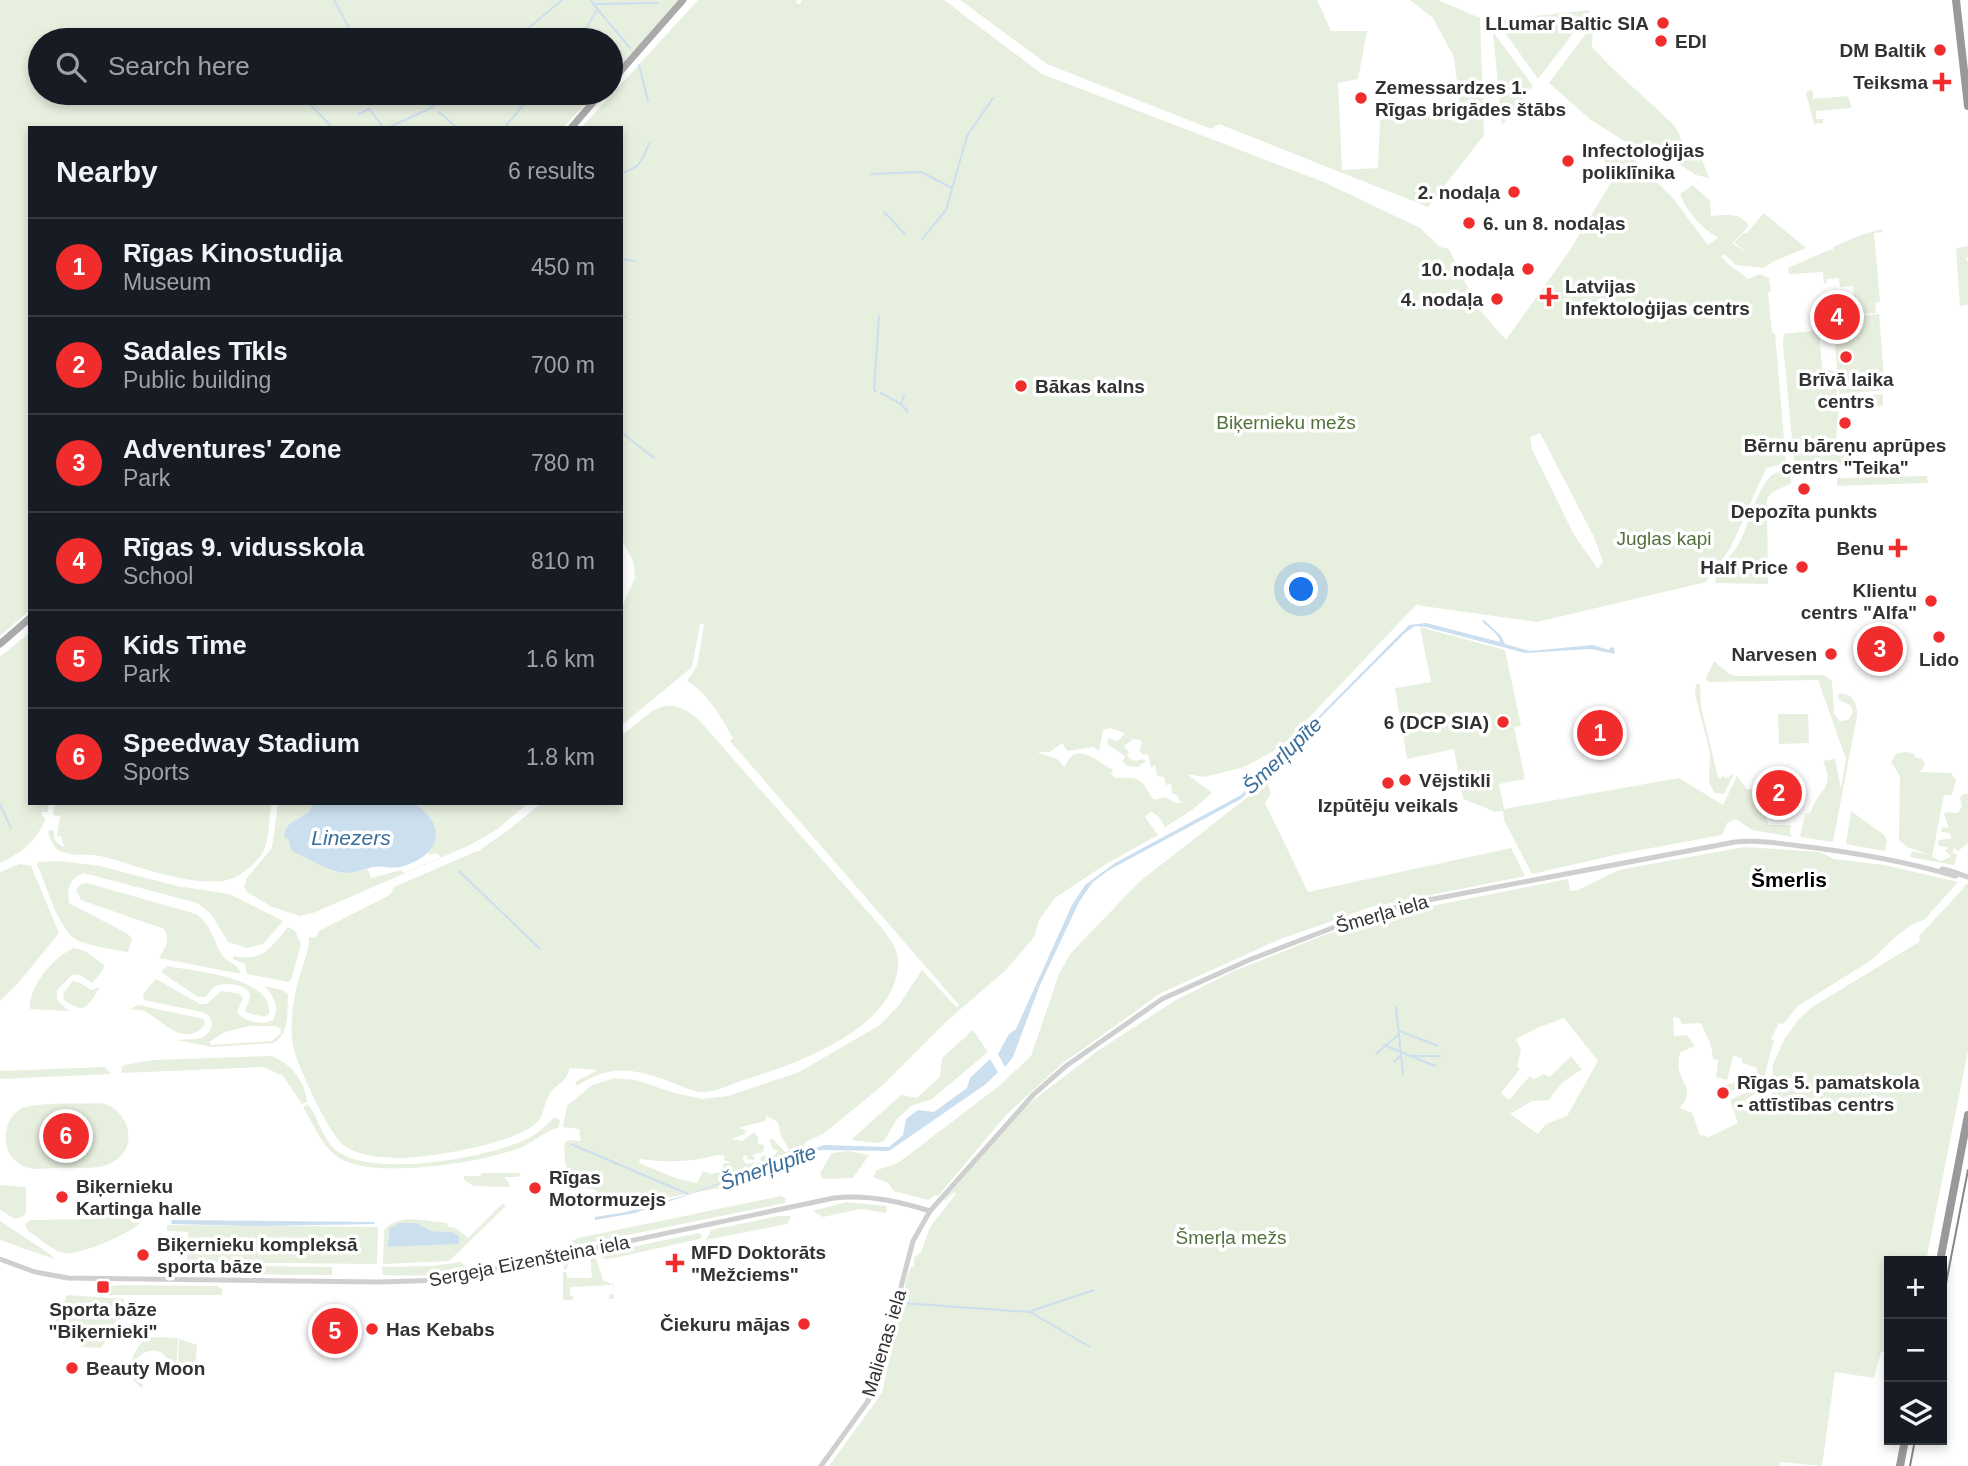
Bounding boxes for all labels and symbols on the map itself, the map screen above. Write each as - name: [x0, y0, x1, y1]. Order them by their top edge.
- place label: LLumar Baltic SIA: [1485, 13, 1649, 34]
- marker: LLumar Baltic SIA: [1655, 15, 1671, 31]
- place label: EDI: [1675, 31, 1707, 52]
- marker: EDI: [1653, 33, 1669, 49]
- place label: DM Baltik: [1839, 40, 1926, 61]
- marker: DM Baltik: [1932, 42, 1948, 58]
- place label: Teiksma: [1853, 72, 1928, 93]
- marker: Teiksma: [1934, 74, 1950, 90]
- place label: Zemessardzes 1. Rīgas brigādes štābs: [1375, 77, 1566, 120]
- marker: Zemessardzes 1. Rīgas brigādes štābs: [1353, 90, 1369, 106]
- place label: Infectoloģijas poliklīnika: [1582, 140, 1704, 183]
- marker: Infectoloģijas poliklīnika: [1560, 153, 1576, 169]
- place label: 2. nodaļa: [1418, 182, 1500, 203]
- marker: 2. nodaļa: [1506, 184, 1522, 200]
- place label: 6. un 8. nodaļas: [1483, 213, 1626, 234]
- marker: 6. un 8. nodaļas: [1461, 215, 1477, 231]
- place label: 10. nodaļa: [1421, 259, 1514, 280]
- marker: 10. nodaļa: [1520, 261, 1536, 277]
- place label: Latvijas Infektoloģijas centrs: [1565, 276, 1750, 319]
- marker: Latvijas Infektoloģijas centrs: [1539, 287, 1559, 307]
- place label: 4. nodaļa: [1401, 289, 1483, 310]
- marker: 4. nodaļa: [1489, 291, 1505, 307]
- pin: 4: [1814, 291, 1860, 343]
- marker: Brīvā laika centrs: [1838, 349, 1854, 365]
- place label: Brīvā laika centrs: [1798, 369, 1894, 412]
- place label: Bākas kalns: [1035, 376, 1145, 397]
- marker: Bākas kalns: [1013, 378, 1029, 394]
- park label: Biķernieku mežs: [1216, 412, 1356, 433]
- marker: Bērnu bāreņu aprūpes centrs "Teika": [1837, 415, 1853, 431]
- place label: Bērnu bāreņu aprūpes centrs "Teika": [1744, 435, 1946, 478]
- marker: Depozīta punkts: [1796, 481, 1812, 497]
- place label: Depozīta punkts: [1731, 501, 1877, 522]
- park label: Juglas kapi: [1616, 528, 1712, 549]
- place label: Benu: [1837, 538, 1884, 559]
- marker: Benu: [1890, 540, 1906, 556]
- place label: Half Price: [1700, 557, 1788, 578]
- marker: Half Price: [1794, 559, 1810, 575]
- your location: [1284, 572, 1318, 606]
- place label: Klientu centrs "Alfa": [1801, 580, 1917, 623]
- marker: Klientu centrs "Alfa": [1923, 593, 1939, 609]
- pin: 3: [1857, 623, 1903, 675]
- marker: Lido: [1931, 629, 1947, 645]
- place label: Narvesen: [1731, 644, 1817, 665]
- marker: Narvesen: [1823, 646, 1839, 662]
- place label: Lido: [1919, 649, 1959, 670]
- pin: 1: [1577, 707, 1623, 759]
- water label: Šmerļupīte: [1238, 712, 1326, 798]
- place label: 6 (DCP SIA): [1384, 712, 1489, 733]
- marker: 6 (DCP SIA): [1495, 714, 1511, 730]
- pin: 2: [1756, 767, 1802, 819]
- place label: Vējstikli: [1419, 770, 1491, 791]
- marker: Vējstikli: [1397, 772, 1413, 788]
- marker: Izpūtēju veikals: [1380, 775, 1396, 791]
- place label: Izpūtēju veikals: [1318, 795, 1458, 816]
- water label: Linezers: [311, 826, 391, 849]
- district label: Šmerlis: [1751, 868, 1827, 891]
- street label: Šmerļa iela: [1333, 891, 1431, 937]
- place label: Rīgas 5. pamatskola - attīstības centrs: [1737, 1072, 1920, 1115]
- marker: Rīgas 5. pamatskola - attīstības centrs: [1715, 1085, 1731, 1101]
- pin: 6: [43, 1110, 89, 1162]
- water label: Šmerļupīte: [717, 1140, 819, 1194]
- place label: Rīgas Motormuzejs: [549, 1167, 666, 1210]
- place label: Biķernieku Kartinga halle: [76, 1176, 202, 1219]
- marker: Rīgas Motormuzejs: [527, 1180, 543, 1196]
- marker: Biķernieku Kartinga halle: [54, 1189, 70, 1205]
- park label: Šmerļa mežs: [1176, 1227, 1286, 1248]
- street label: Sergeja Eizenšteina iela: [427, 1231, 631, 1291]
- place label: Biķernieku kompleksā sporta bāze: [157, 1234, 358, 1277]
- place label: MFD Doktorāts "Mežciems": [691, 1242, 826, 1285]
- marker: Biķernieku kompleksā sporta bāze: [135, 1247, 151, 1263]
- marker: MFD Doktorāts "Mežciems": [665, 1253, 685, 1273]
- marker: Sporta bāze "Biķernieki": [95, 1279, 111, 1295]
- street label: Malienas iela: [858, 1286, 910, 1399]
- place label: Sporta bāze "Biķernieki": [49, 1299, 157, 1342]
- pin: 5: [312, 1305, 358, 1357]
- place label: Čiekuru mājas: [660, 1314, 790, 1335]
- marker: Čiekuru mājas: [796, 1316, 812, 1332]
- place label: Has Kebabs: [386, 1319, 495, 1340]
- marker: Has Kebabs: [364, 1321, 380, 1337]
- place label: Beauty Moon: [86, 1358, 205, 1379]
- marker: Beauty Moon: [64, 1360, 80, 1376]

